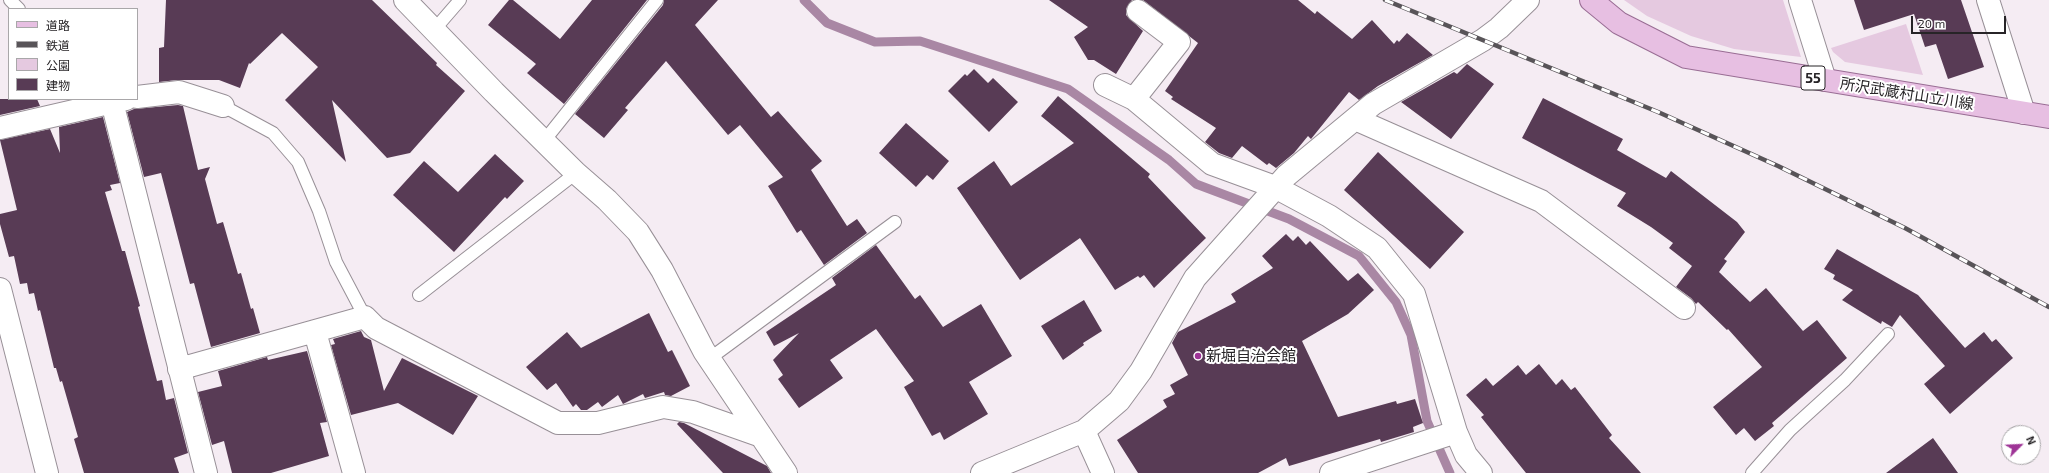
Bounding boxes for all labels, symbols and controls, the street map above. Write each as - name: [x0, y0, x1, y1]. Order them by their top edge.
- legend: [8, 8, 138, 100]
- scale bar: [1913, 8, 2008, 34]
- text: 20 m: [1918, 16, 1945, 30]
- text: 道路: [46, 18, 70, 32]
- text: 鉄道: [46, 38, 70, 52]
- text: 公園: [46, 58, 70, 72]
- road number: 55: [1801, 66, 1825, 90]
- street label: 所沢武蔵村山立川線: [1839, 75, 1975, 113]
- text: 建物: [46, 78, 70, 92]
- place label: 新堀自治会館: [1206, 347, 1296, 365]
- marker: 新堀自治会館: [1193, 351, 1203, 361]
- north arrow: [2001, 425, 2041, 465]
- text: N: [2024, 434, 2039, 447]

